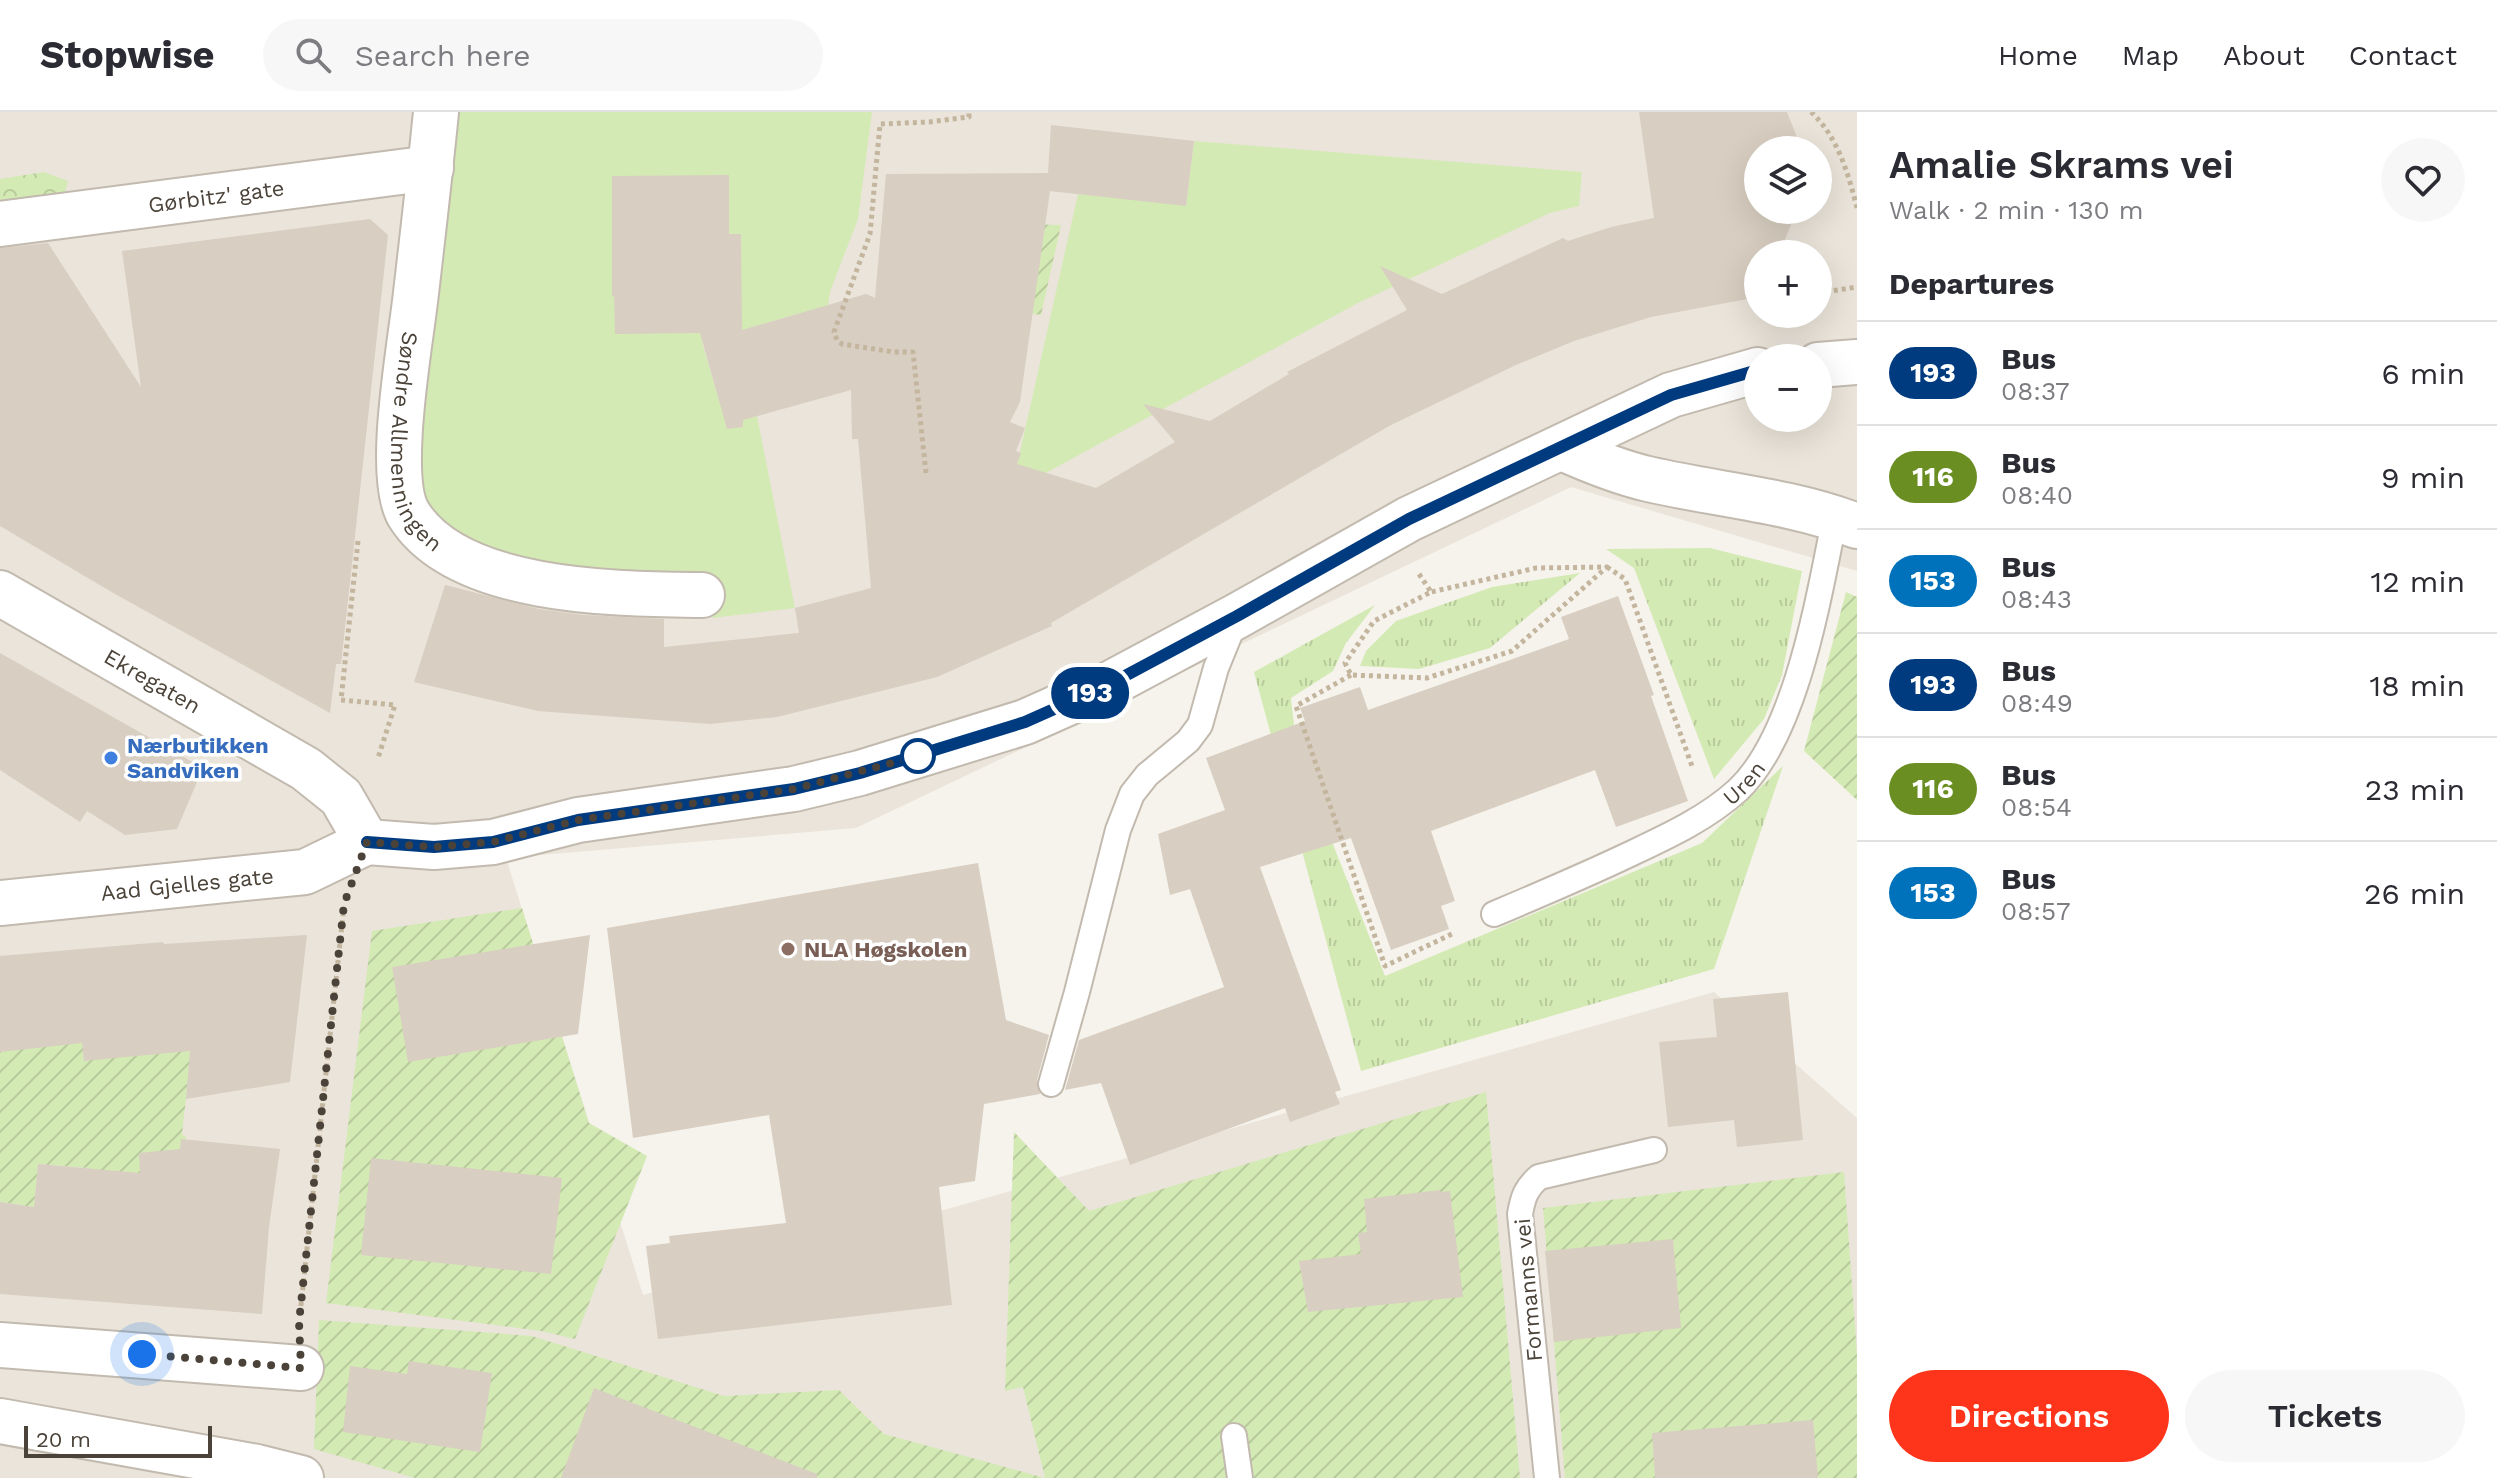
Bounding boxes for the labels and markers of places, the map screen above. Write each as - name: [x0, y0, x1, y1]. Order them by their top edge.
- place label: Nærbutikken Sandviken: [127, 733, 269, 783]
- unlabelled marker: [901, 739, 935, 773]
- marker: Nærbutikken Sandviken: [102, 749, 120, 767]
- place label: NLA Høgskolen: [804, 937, 967, 962]
- marker: NLA Høgskolen: [779, 940, 797, 958]

